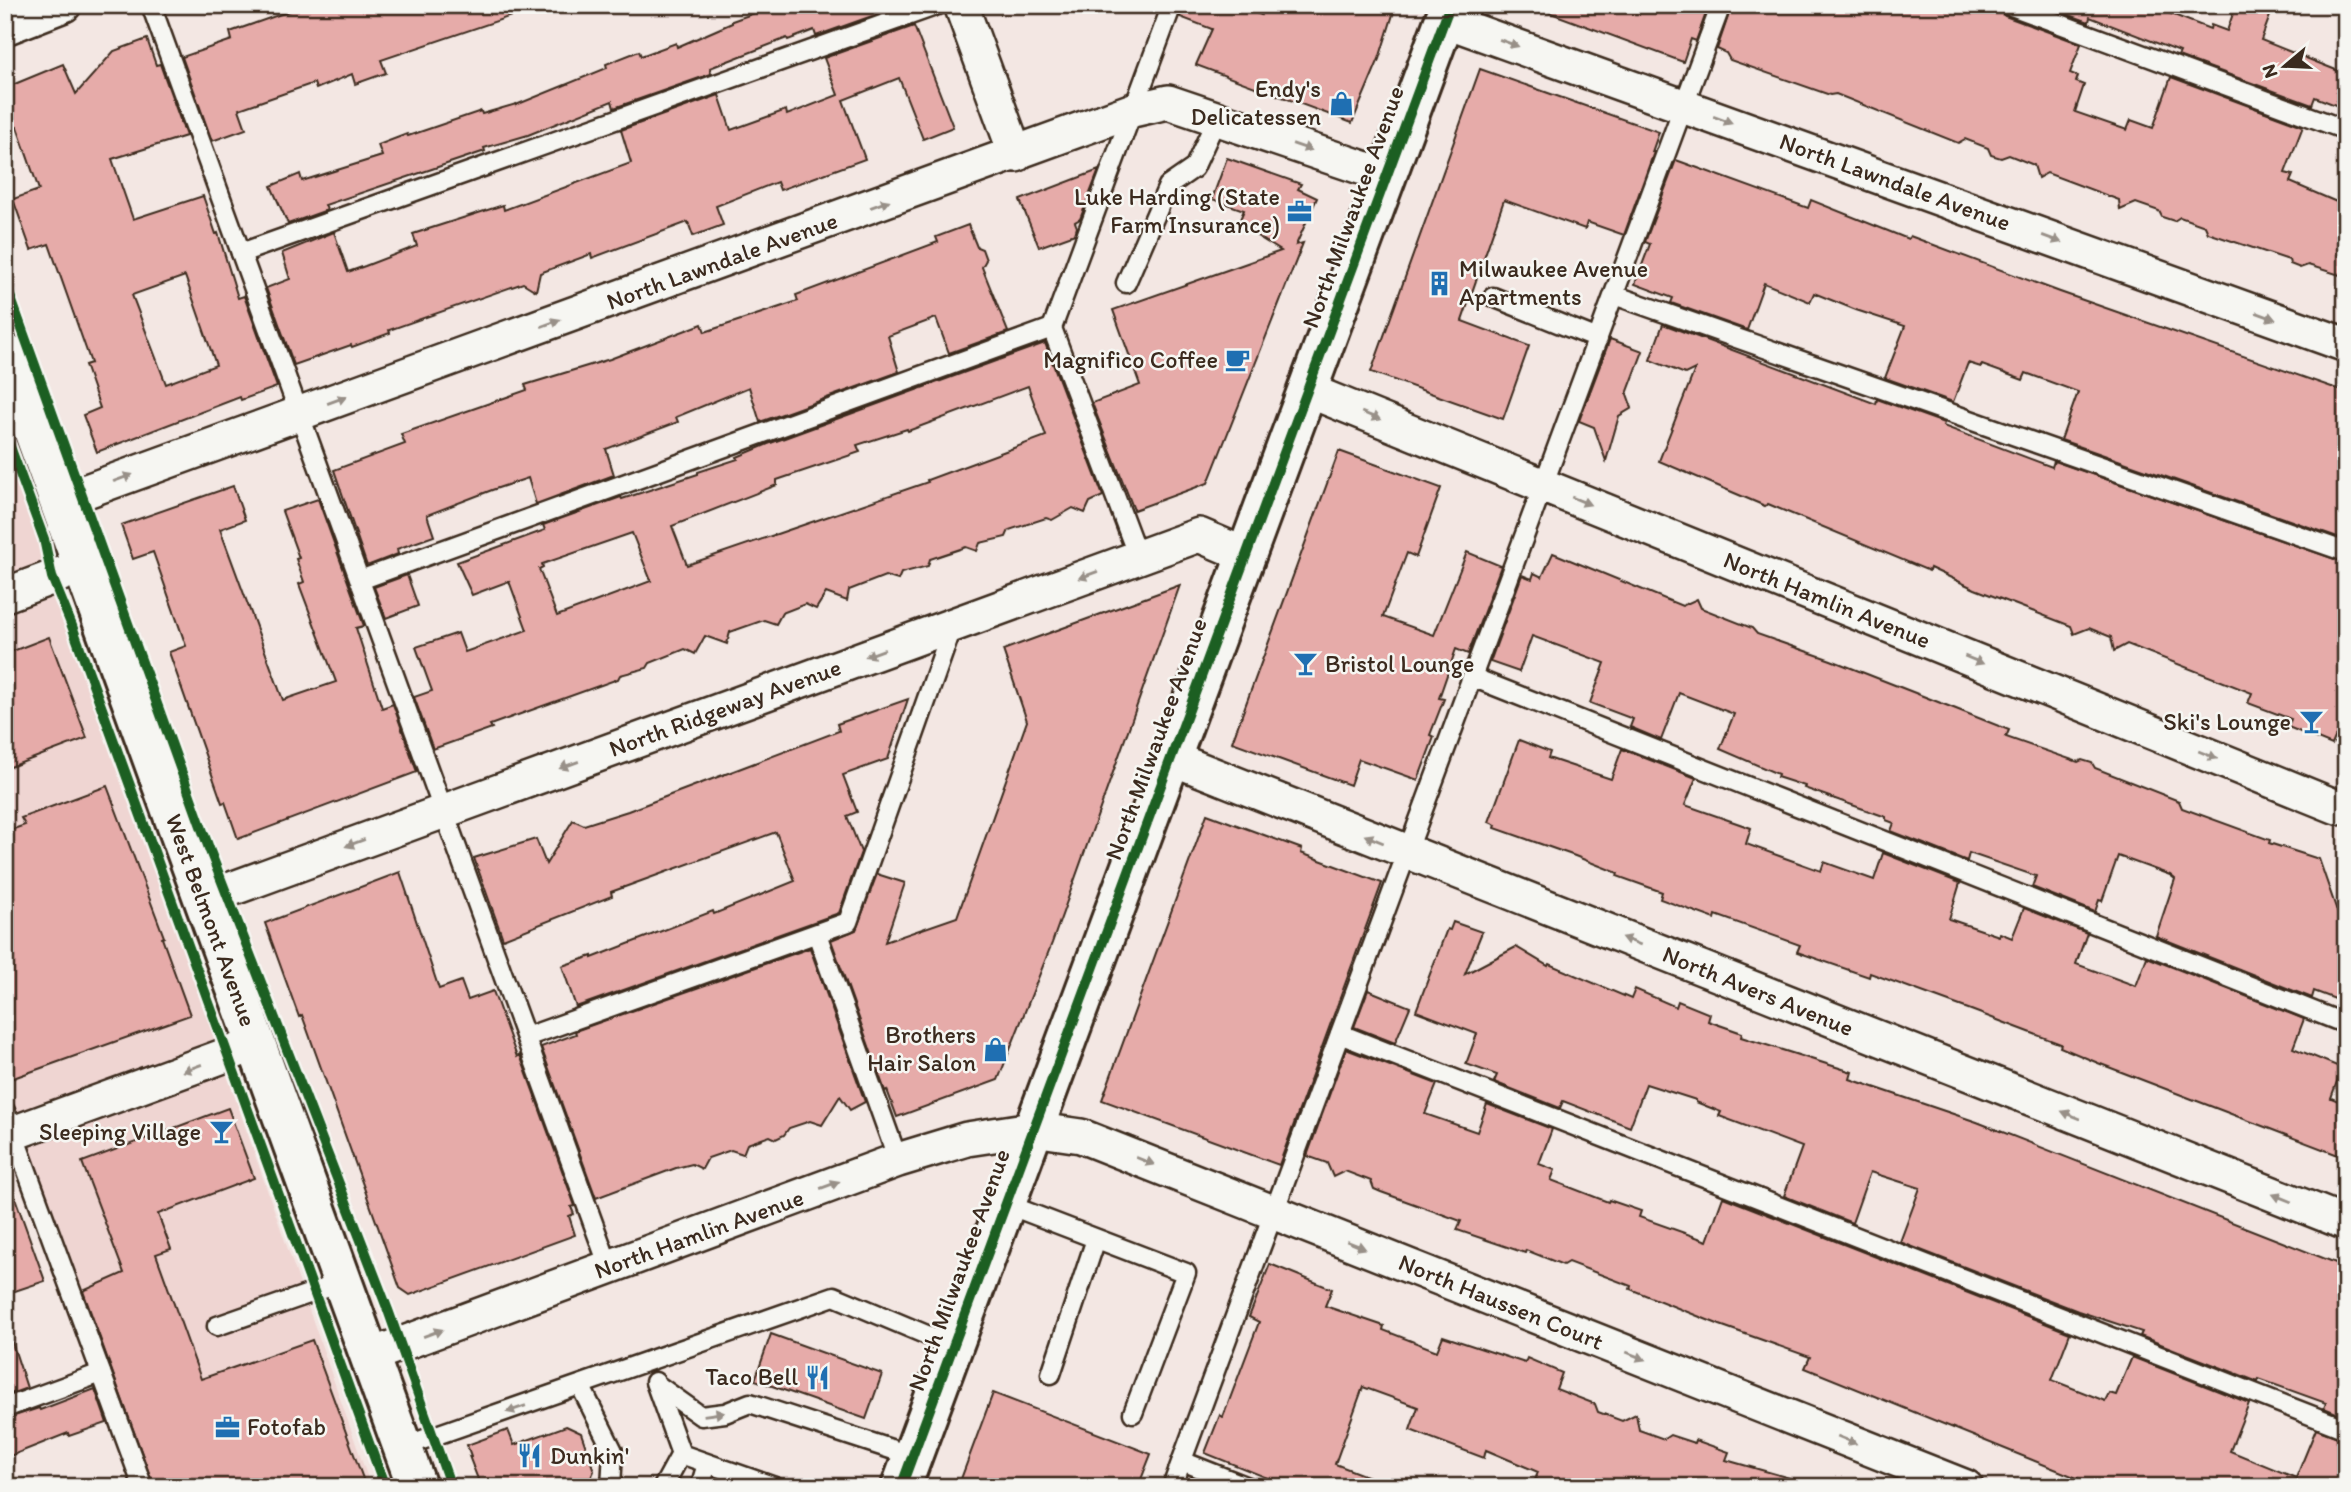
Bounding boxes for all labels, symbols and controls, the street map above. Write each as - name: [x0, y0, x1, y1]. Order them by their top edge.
- north arrow: [2250, 32, 2320, 102]
- one-way arrow: [1498, 38, 1519, 49]
- text: N: [2256, 62, 2282, 81]
- place label: Endy's Delicatessen: [1191, 74, 1321, 131]
- street label: North Milwaukee Avenue: [1295, 82, 1410, 332]
- shop icon: Endy's Delicatessen: [1327, 89, 1355, 117]
- one-way arrow: [1712, 115, 1733, 126]
- street label: North Lawndale Avenue: [1776, 126, 2015, 237]
- one-way arrow: [1292, 142, 1313, 153]
- place label: Luke Harding (State Farm Insurance): [1074, 182, 1280, 239]
- office icon: Luke Harding (State Farm Insurance): [1286, 197, 1314, 225]
- one-way arrow: [870, 198, 891, 209]
- street label: North Lawndale Avenue: [602, 205, 841, 316]
- one-way arrow: [2042, 234, 2063, 245]
- place label: Milwaukee Avenue Apartments: [1459, 254, 1648, 311]
- building icon: Milwaukee Avenue Apartments: [1425, 269, 1453, 297]
- one-way arrow: [2256, 311, 2277, 322]
- one-way arrow: [541, 317, 562, 328]
- place label: Magnifico Coffee: [1043, 345, 1218, 374]
- cafe icon: Magnifico Coffee: [1224, 346, 1252, 374]
- one-way arrow: [327, 395, 348, 406]
- one-way arrow: [1360, 411, 1381, 422]
- one-way arrow: [113, 472, 134, 483]
- one-way arrow: [1571, 496, 1592, 507]
- street label: North Hamlin Avenue: [1719, 545, 1935, 654]
- one-way arrow: [1078, 570, 1099, 581]
- street label: North Milwaukee Avenue: [1098, 614, 1213, 864]
- one-way arrow: [864, 648, 885, 659]
- place label: Bristol Lounge: [1325, 649, 1474, 678]
- bar icon: Bristol Lounge: [1291, 650, 1319, 678]
- street label: North Ridgeway Avenue: [605, 652, 845, 763]
- one-way arrow: [1964, 655, 1985, 666]
- place label: Ski's Lounge: [2163, 707, 2291, 736]
- bar icon: Ski's Lounge: [2297, 708, 2325, 736]
- one-way arrow: [2197, 749, 2218, 760]
- one-way arrow: [559, 760, 580, 771]
- street label: West Belmont Avenue: [160, 810, 263, 1030]
- one-way arrow: [1364, 833, 1385, 844]
- one-way arrow: [345, 838, 366, 849]
- one-way arrow: [1621, 935, 1642, 946]
- street label: North Avers Avenue: [1658, 939, 1858, 1042]
- place label: Brothers Hair Salon: [867, 1020, 976, 1077]
- shop icon: Brothers Hair Salon: [982, 1035, 1010, 1063]
- one-way arrow: [182, 1063, 203, 1074]
- one-way arrow: [2060, 1109, 2081, 1120]
- place label: Sleeping Village: [39, 1117, 201, 1146]
- bar icon: Sleeping Village: [207, 1118, 235, 1146]
- street label: North Milwaukee Avenue: [901, 1145, 1016, 1395]
- one-way arrow: [1134, 1155, 1155, 1166]
- one-way arrow: [820, 1179, 841, 1190]
- street label: North Hamlin Avenue: [590, 1182, 807, 1285]
- one-way arrow: [2272, 1193, 2293, 1204]
- one-way arrow: [1346, 1239, 1367, 1250]
- street label: North Haussen Court: [1395, 1247, 1608, 1356]
- one-way arrow: [423, 1327, 444, 1338]
- one-way arrow: [1625, 1350, 1646, 1361]
- place label: Taco Bell: [705, 1362, 798, 1391]
- restaurant icon: Taco Bell: [804, 1363, 832, 1391]
- one-way arrow: [505, 1404, 526, 1415]
- one-way arrow: [703, 1408, 725, 1419]
- place label: Fotofab: [247, 1412, 326, 1441]
- office icon: Fotofab: [213, 1413, 241, 1441]
- one-way arrow: [1837, 1434, 1858, 1445]
- place label: Dunkin': [550, 1441, 629, 1470]
- restaurant icon: Dunkin': [516, 1442, 544, 1470]

